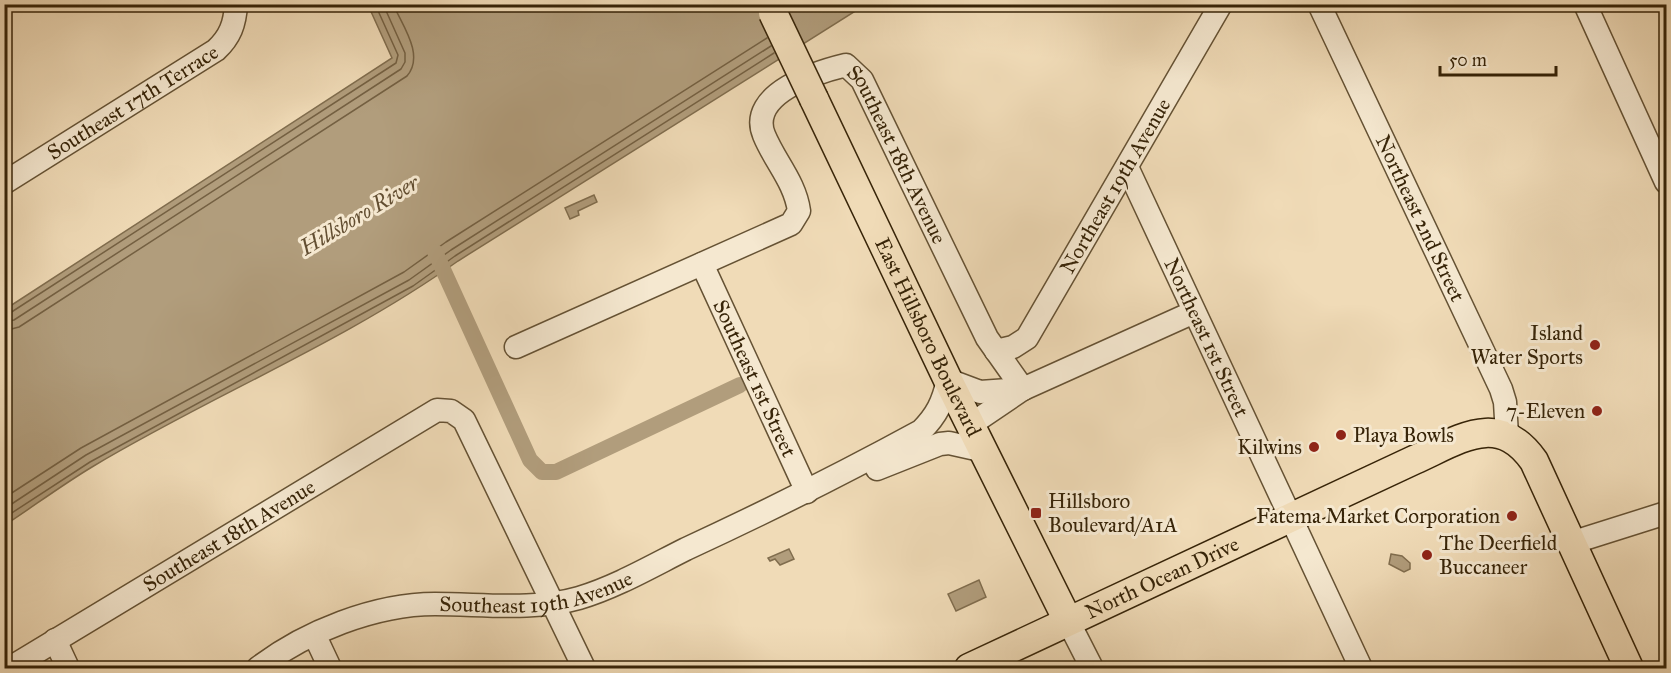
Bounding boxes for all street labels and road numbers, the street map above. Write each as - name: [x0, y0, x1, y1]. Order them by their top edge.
- street label: Southeast 17th Terrace: [42, 39, 223, 166]
- street label: Southeast 18th Avenue: [841, 59, 952, 248]
- street label: Northeast 19th Avenue: [1054, 93, 1177, 278]
- street label: Northeast 2nd Street: [1370, 131, 1471, 306]
- street label: East Hillsboro Boulevard: [869, 233, 987, 441]
- street label: Northeast 1st Street: [1158, 254, 1255, 421]
- street label: Southeast 1st Street: [707, 296, 802, 462]
- street label: Southeast 18th Avenue: [138, 474, 320, 598]
- street label: North Ocean Drive: [1081, 531, 1243, 625]
- street label: Southeast 19th Avenue: [439, 565, 637, 619]

